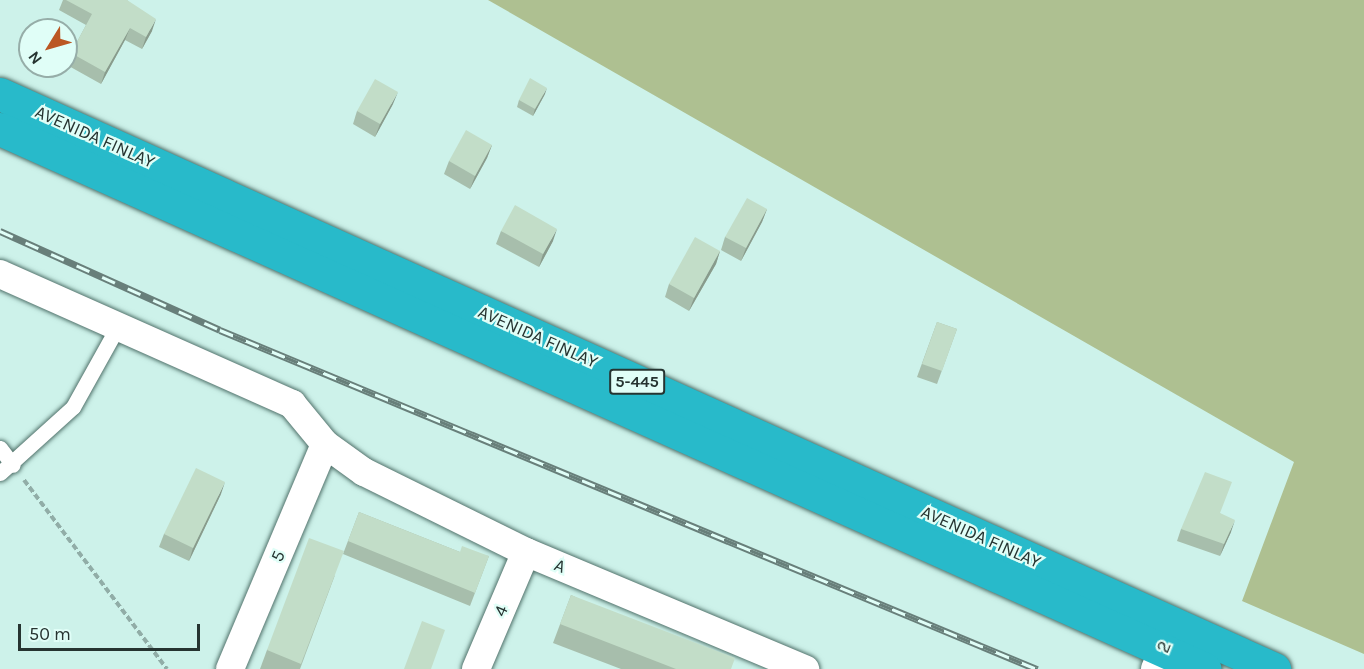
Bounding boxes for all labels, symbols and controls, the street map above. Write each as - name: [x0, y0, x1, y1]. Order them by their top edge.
- north arrow: [18, 18, 78, 78]
- text: N: [24, 48, 46, 68]
- street label: AVENIDA FINLAY: [32, 101, 158, 173]
- street label: AVENIDA FINLAY: [475, 301, 601, 373]
- road number: 5-445: [608, 369, 666, 395]
- street label: AVENIDA FINLAY: [918, 501, 1044, 573]
- street label: 5: [266, 547, 290, 565]
- street label: A: [551, 554, 569, 578]
- street label: 4: [489, 602, 513, 620]
- scale bar: [21, 612, 202, 650]
- text: 50 m: [29, 623, 71, 645]
- street label: 2: [1152, 638, 1176, 656]

